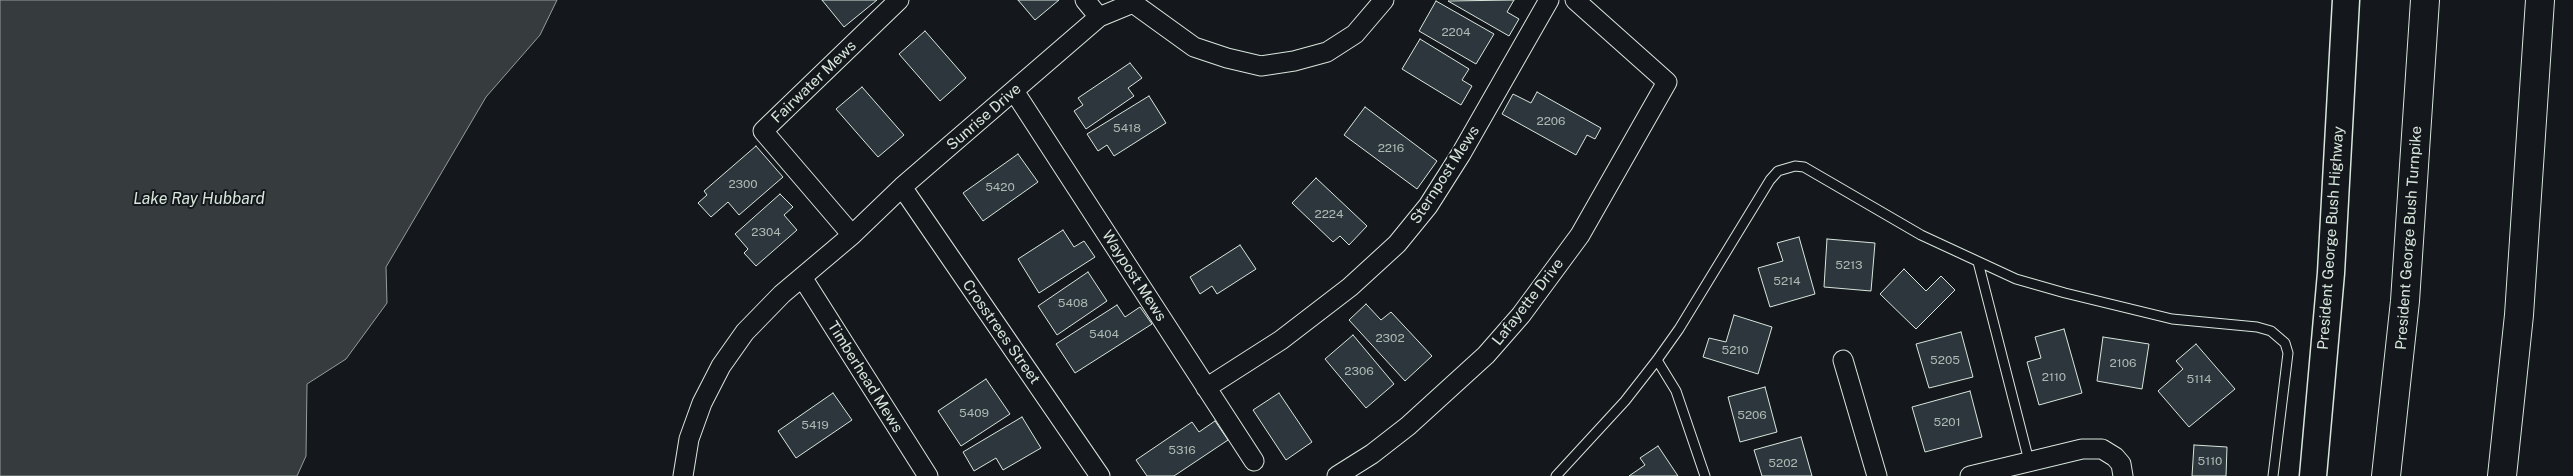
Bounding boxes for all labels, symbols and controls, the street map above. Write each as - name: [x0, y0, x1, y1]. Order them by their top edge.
- house number: 2204: [1441, 25, 1471, 39]
- street label: Fairwater Mews: [768, 37, 860, 127]
- street label: Sunrise Drive: [943, 80, 1025, 154]
- house number: 2206: [1536, 114, 1566, 128]
- house number: 5418: [1113, 121, 1141, 135]
- street label: Sternpost Mews: [1407, 123, 1483, 227]
- street label: President George Bush Turnpike: [2392, 125, 2426, 351]
- street label: President George Bush Highway: [2314, 126, 2348, 350]
- house number: 2216: [1378, 141, 1404, 155]
- house number: 2300: [728, 177, 758, 191]
- house number: 5420: [985, 180, 1015, 194]
- water label: Lake Ray Hubbard: [133, 189, 265, 209]
- house number: 2224: [1315, 207, 1343, 221]
- house number: 2304: [751, 225, 781, 239]
- street label: Waypost Mews: [1098, 227, 1170, 325]
- street label: Lafayette Drive: [1488, 255, 1568, 349]
- house number: 5213: [1835, 258, 1863, 272]
- house number: 5214: [1773, 274, 1801, 288]
- street label: Crosstrees Street: [958, 276, 1044, 388]
- house number: 5408: [1058, 296, 1088, 310]
- street label: Timberhead Mews: [824, 318, 906, 436]
- house number: 5404: [1089, 327, 1119, 341]
- house number: 2302: [1375, 331, 1405, 345]
- house number: 5210: [1721, 343, 1749, 357]
- house number: 5205: [1930, 353, 1960, 367]
- house number: 2106: [2110, 356, 2136, 370]
- house number: 2306: [1344, 364, 1374, 378]
- house number: 2110: [2042, 370, 2066, 384]
- house number: 5114: [2187, 372, 2211, 386]
- house number: 5409: [959, 406, 989, 420]
- house number: 5206: [1737, 408, 1767, 422]
- house number: 5201: [1933, 415, 1961, 429]
- house number: 5419: [801, 418, 829, 432]
- house number: 5316: [1168, 443, 1196, 457]
- house number: 5110: [2198, 454, 2222, 468]
- house number: 5202: [1768, 456, 1798, 470]

